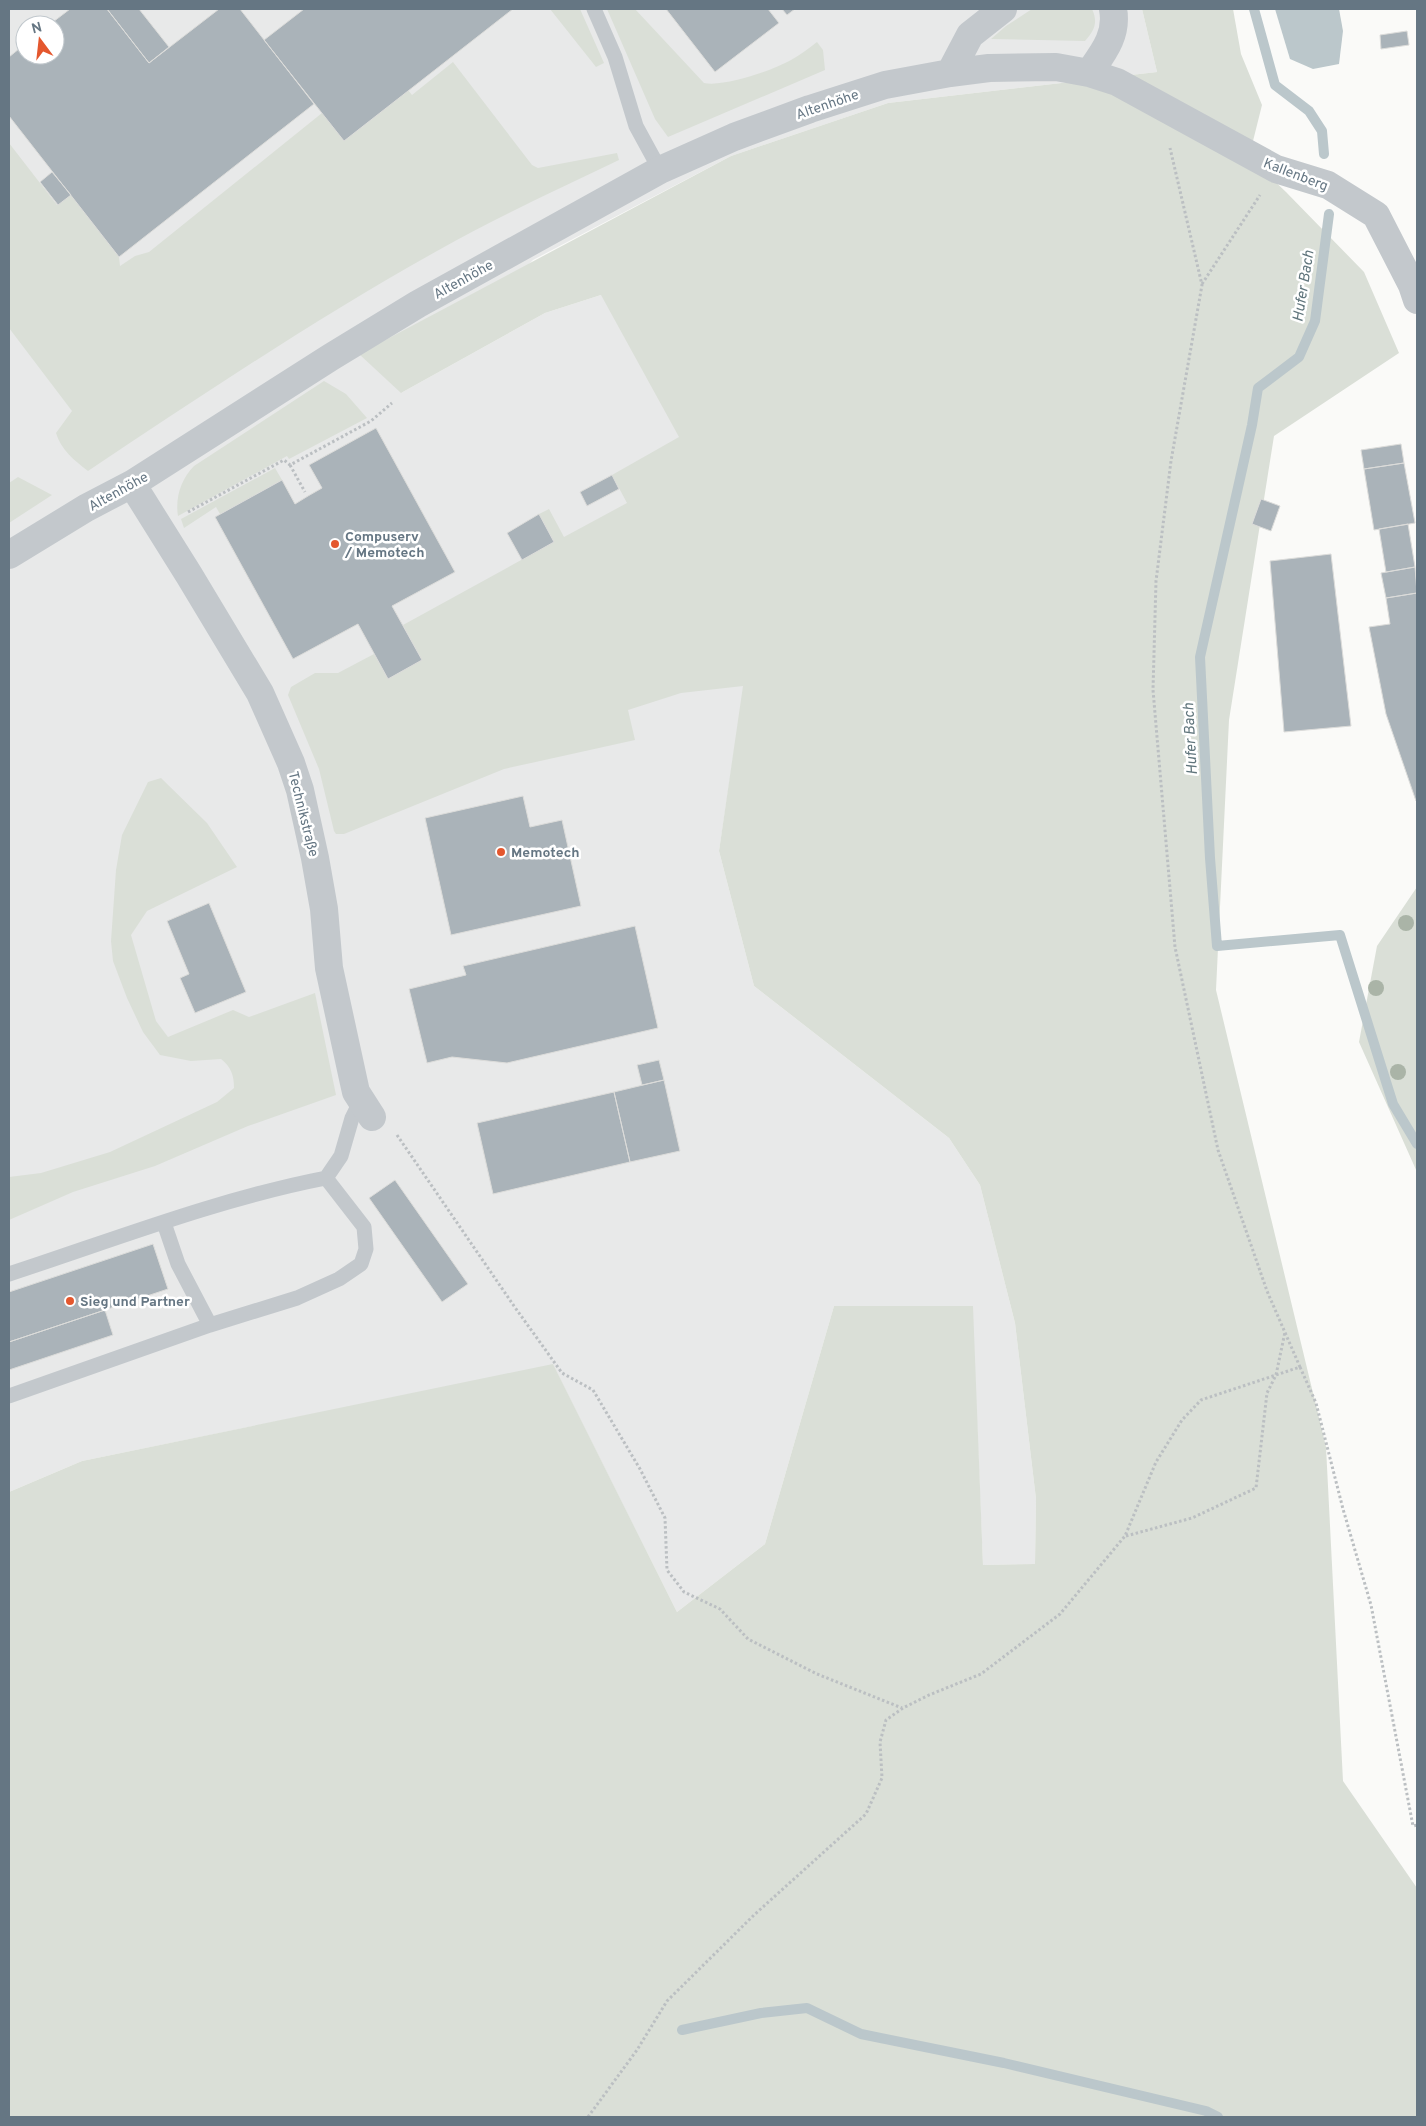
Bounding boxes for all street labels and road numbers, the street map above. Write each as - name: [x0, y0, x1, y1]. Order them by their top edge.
- street label: Altenhöhe: [794, 87, 861, 124]
- street label: Kallenberg: [1261, 155, 1330, 196]
- street label: Altenhöhe: [431, 257, 496, 304]
- street label: Altenhöhe: [86, 469, 151, 516]
- street label: Technikstraße: [284, 770, 321, 859]

